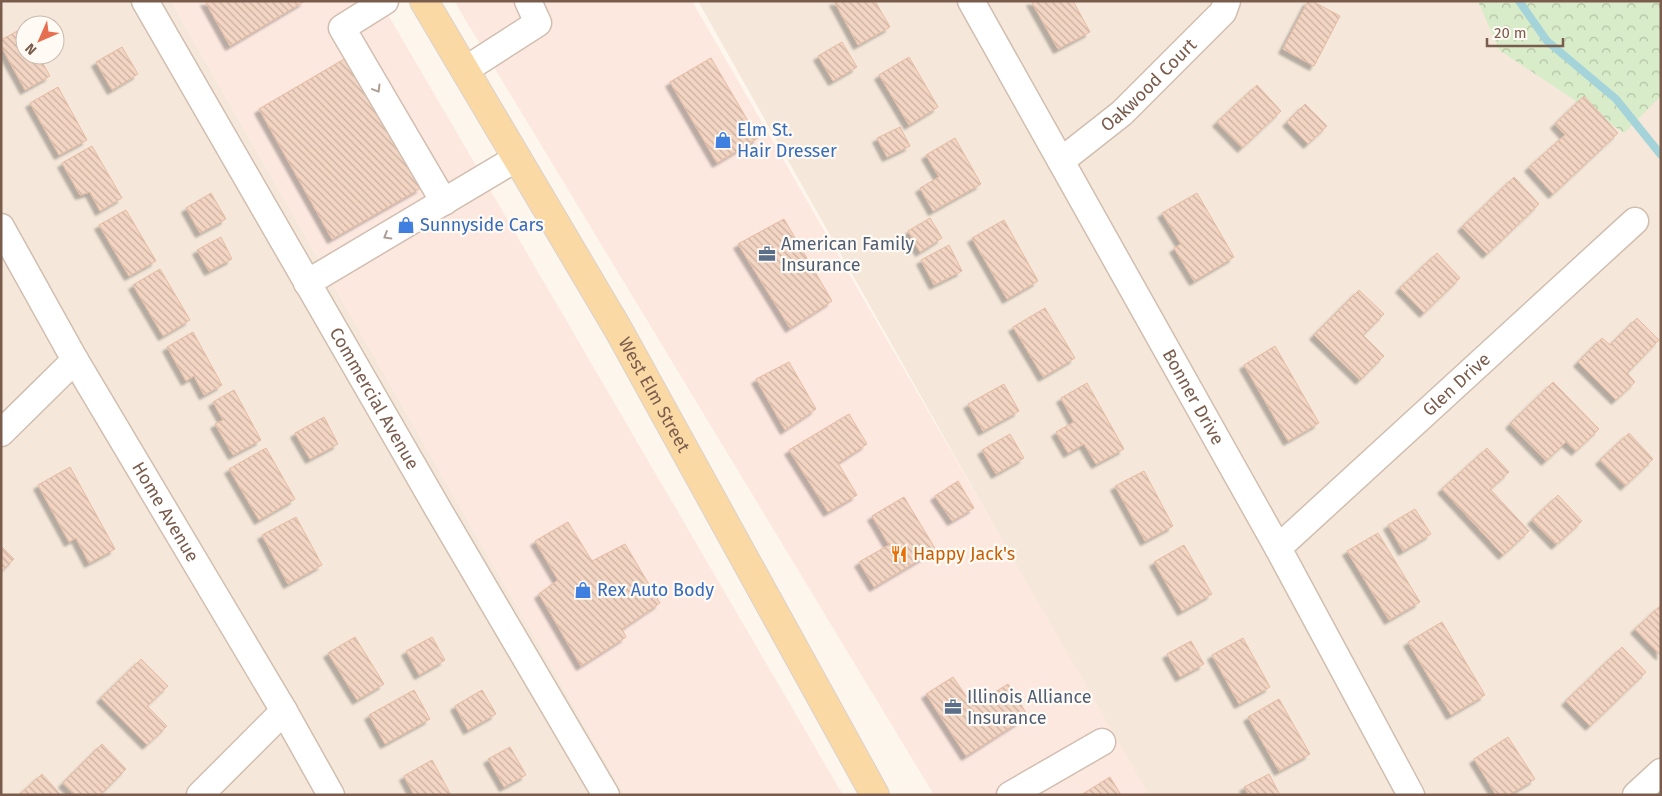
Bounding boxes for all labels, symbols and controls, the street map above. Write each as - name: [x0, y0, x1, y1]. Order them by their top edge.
- north arrow: [15, 15, 65, 65]
- scale bar: [1487, 15, 1563, 47]
- text: 20 m: [1494, 24, 1527, 42]
- street label: Oakwood Court: [1096, 34, 1201, 137]
- text: N: [22, 40, 40, 58]
- one-way arrow: [370, 83, 380, 92]
- place label: Elm St. Hair Dresser: [737, 119, 837, 162]
- shop icon: Elm St. Hair Dresser: [713, 130, 733, 150]
- place label: Sunnyside Cars: [420, 214, 544, 236]
- shop icon: Sunnyside Cars: [396, 215, 416, 235]
- one-way arrow: [383, 230, 392, 240]
- place label: American Family Insurance: [781, 233, 914, 276]
- office icon: American Family Insurance: [757, 244, 777, 264]
- street label: Commercial Avenue: [325, 324, 424, 474]
- street label: West Elm Street: [614, 333, 695, 456]
- street label: Bonner Drive: [1158, 345, 1229, 449]
- street label: Glen Drive: [1418, 348, 1495, 421]
- street label: Home Avenue: [127, 458, 204, 566]
- place label: Happy Jack's: [913, 543, 1015, 565]
- restaurant icon: Happy Jack's: [889, 544, 909, 564]
- place label: Rex Auto Body: [597, 579, 714, 601]
- shop icon: Rex Auto Body: [573, 580, 593, 600]
- place label: Illinois Alliance Insurance: [967, 686, 1092, 729]
- office icon: Illinois Alliance Insurance: [943, 697, 963, 717]

